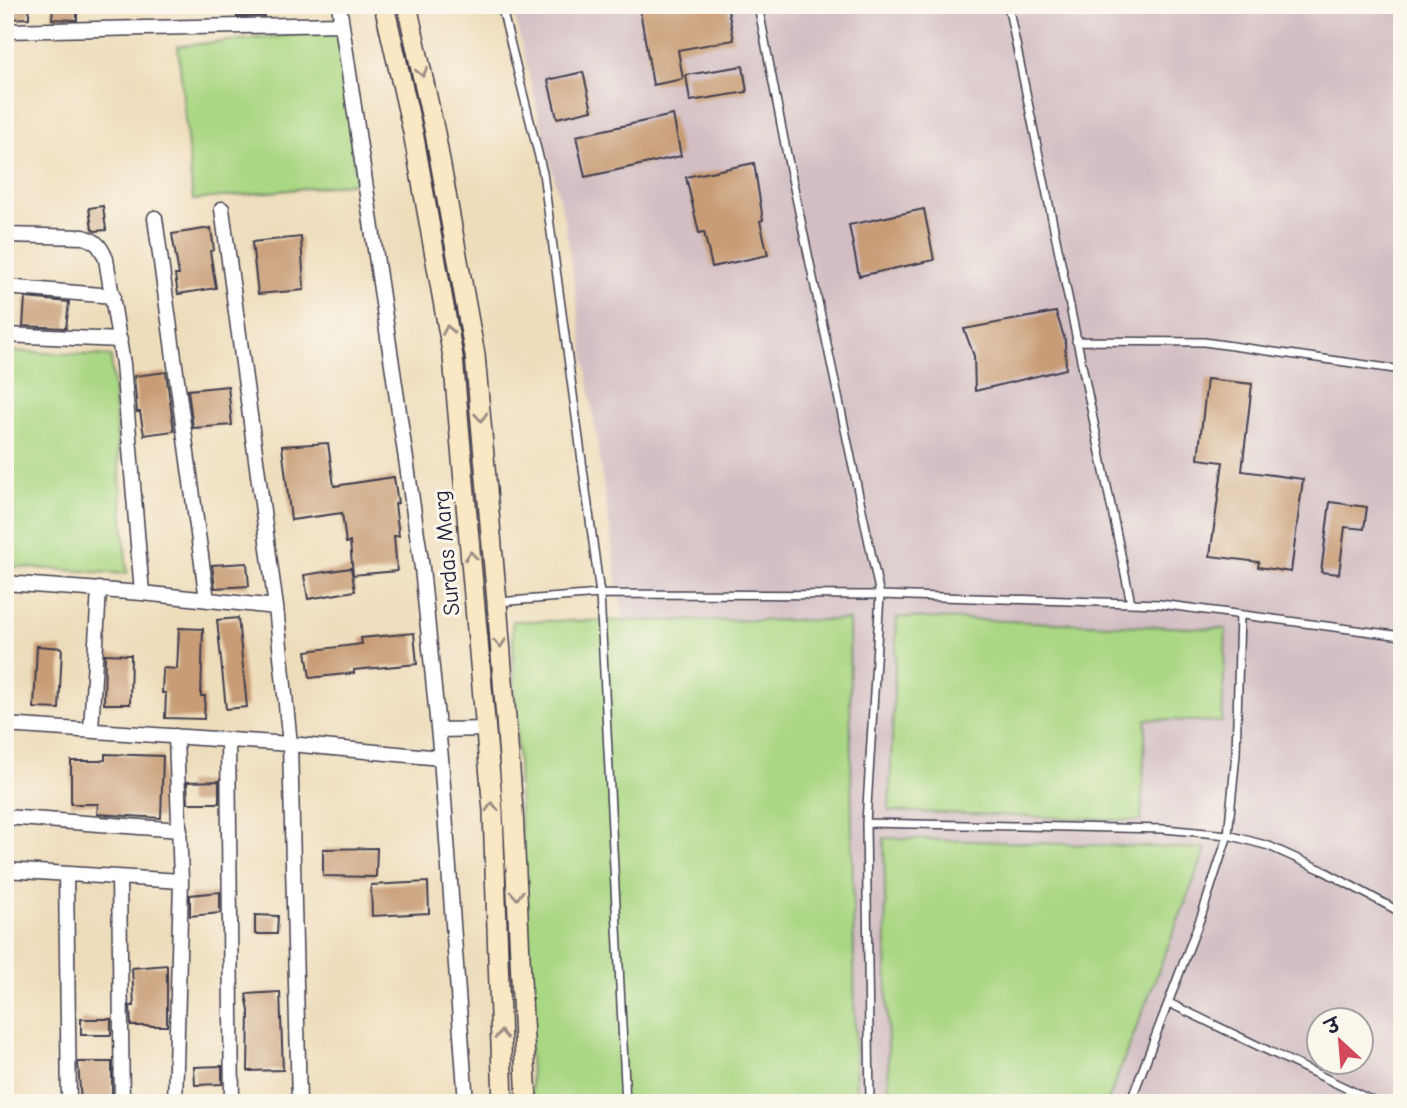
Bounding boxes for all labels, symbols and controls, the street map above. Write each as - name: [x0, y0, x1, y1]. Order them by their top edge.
- one-way arrow: [414, 66, 428, 78]
- one-way arrow: [441, 324, 456, 336]
- one-way arrow: [473, 411, 488, 422]
- street label: Surdas Marg: [428, 489, 465, 617]
- one-way arrow: [464, 550, 479, 561]
- one-way arrow: [493, 638, 508, 649]
- one-way arrow: [485, 801, 500, 812]
- one-way arrow: [509, 889, 524, 900]
- north arrow: [1306, 1006, 1376, 1076]
- text: उ: [1321, 1013, 1346, 1040]
- one-way arrow: [493, 1029, 508, 1040]

